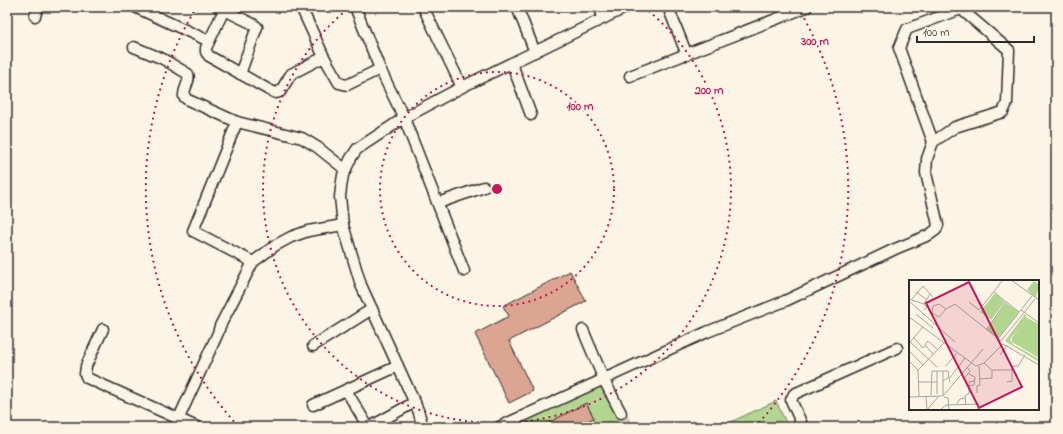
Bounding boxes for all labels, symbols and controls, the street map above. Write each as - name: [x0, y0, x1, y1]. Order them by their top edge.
- scale bar: [917, 18, 1034, 44]
- text: 100 m: [923, 24, 950, 42]
- text: 300 m: [800, 33, 830, 51]
- text: 200 m: [694, 82, 724, 100]
- text: 100 m: [567, 98, 594, 116]
- centre of rings: [490, 182, 504, 196]
- inset map: [909, 280, 1039, 410]

